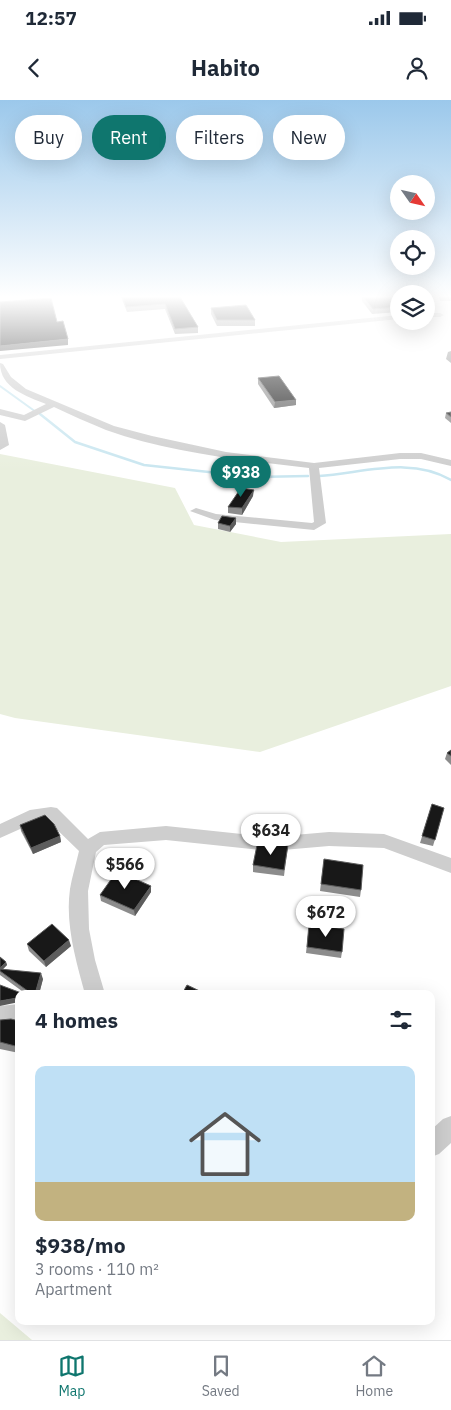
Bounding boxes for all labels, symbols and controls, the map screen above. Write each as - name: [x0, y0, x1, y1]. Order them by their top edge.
- text: 12:57: [25, 6, 77, 30]
- text: Habito: [191, 53, 260, 82]
- icon: back: [20, 54, 48, 82]
- icon: person: [403, 54, 431, 82]
- chip: Buy: [15, 115, 82, 160]
- chip: Rent: [92, 115, 166, 160]
- chip: Filters: [176, 115, 263, 160]
- chip: New: [273, 115, 345, 160]
- north arrow: [390, 175, 435, 220]
- map controls: [390, 175, 435, 330]
- button: locate: [390, 230, 435, 275]
- button: layers: [390, 285, 435, 330]
- pin: $938: [211, 456, 271, 498]
- text: $938: [222, 462, 260, 482]
- pin: $634: [241, 814, 301, 856]
- text: $634: [252, 820, 290, 840]
- pin: $566: [95, 848, 155, 890]
- text: $566: [106, 854, 144, 874]
- pin: $672: [296, 896, 356, 938]
- text: $672: [307, 902, 345, 922]
- text: 4 homes: [35, 1006, 118, 1034]
- icon: filters: [387, 1006, 415, 1034]
- icon: home: [180, 1099, 270, 1189]
- text: $938/mo: [35, 1231, 126, 1259]
- text: 3 rooms · 110 m²: [35, 1259, 159, 1279]
- text: Apartment: [35, 1279, 112, 1299]
- tab: Map: [58, 1352, 86, 1400]
- tab: Saved: [202, 1352, 240, 1400]
- tab: Home: [355, 1352, 393, 1400]

